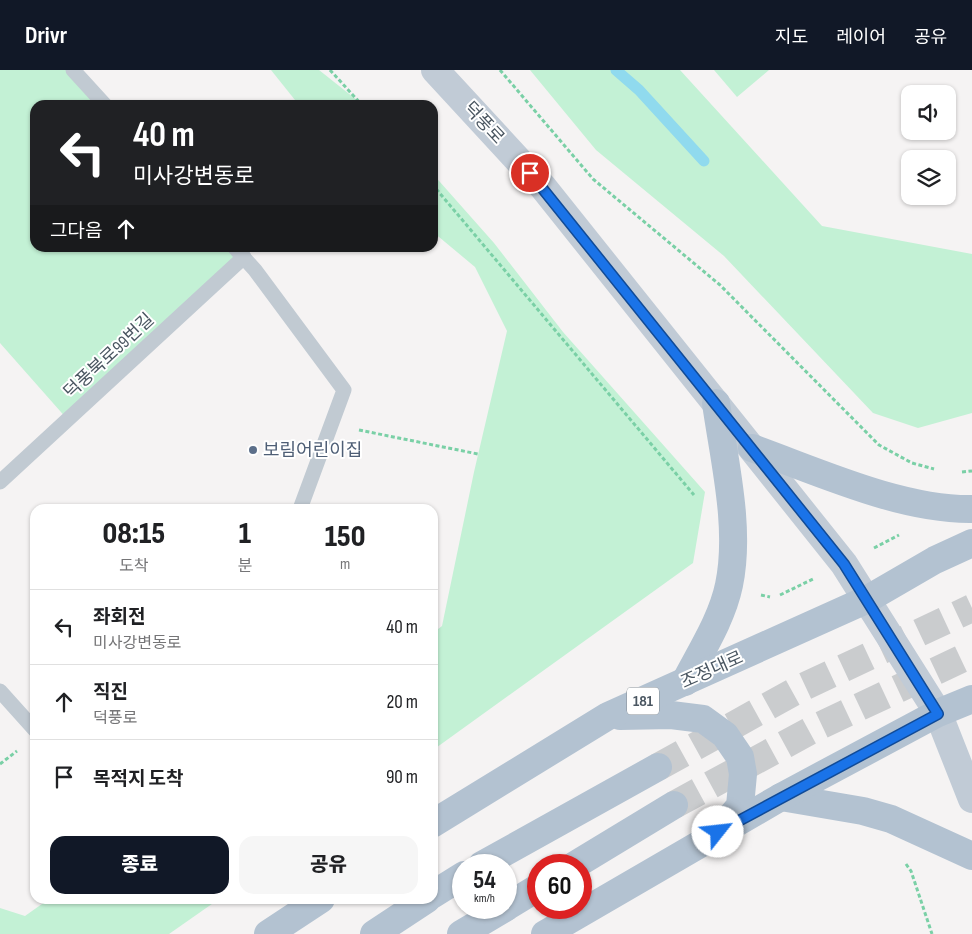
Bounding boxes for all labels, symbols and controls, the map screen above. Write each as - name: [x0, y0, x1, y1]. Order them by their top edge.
- text: Drivr: [25, 21, 67, 50]
- text: 지도: [775, 27, 808, 48]
- text: 레이어: [836, 27, 886, 48]
- text: 공유: [914, 27, 947, 48]
- map controls: [901, 85, 956, 205]
- button: sound: [901, 85, 956, 140]
- street label: 덕풍로: [459, 98, 509, 148]
- text: 40 m: [133, 114, 195, 157]
- icon: left: [50, 120, 115, 185]
- button: layers: [901, 150, 956, 205]
- pin: [509, 152, 551, 194]
- icon: arrive: [516, 159, 544, 187]
- text: 미사강변동로: [133, 163, 254, 190]
- icon: ahead: [112, 215, 140, 243]
- text: 그다음: [50, 220, 102, 243]
- street label: 덕풍북로99번길: [60, 309, 158, 403]
- place label: 보림어린이집: [263, 440, 362, 461]
- marker: 보림어린이집: [247, 444, 259, 456]
- text: 08:15: [102, 516, 165, 552]
- text: 1: [239, 516, 251, 552]
- text: 150: [325, 519, 365, 555]
- text: m: [340, 555, 350, 574]
- text: 도착: [119, 557, 148, 576]
- text: 분: [238, 557, 252, 576]
- text: 좌회전: [93, 606, 145, 629]
- icon: left: [50, 613, 78, 641]
- text: 40 m: [386, 616, 418, 639]
- text: 미사강변동로: [93, 634, 181, 653]
- street label: 조정대로: [677, 647, 747, 693]
- text: 직진: [93, 681, 128, 704]
- icon: ahead: [50, 688, 78, 716]
- road number: 181: [627, 688, 659, 714]
- text: 20 m: [386, 691, 418, 714]
- text: 덕풍로: [93, 709, 137, 728]
- icon: arrive: [50, 763, 78, 791]
- text: 90 m: [386, 766, 418, 789]
- text: 목적지 도착: [93, 768, 183, 791]
- position arrow: [691, 805, 743, 857]
- button: 종료: [50, 836, 229, 894]
- button: 공유: [239, 836, 418, 894]
- speed limit sign: 60: [527, 854, 592, 919]
- text: 54: [473, 865, 496, 896]
- text: km/h: [474, 891, 495, 906]

